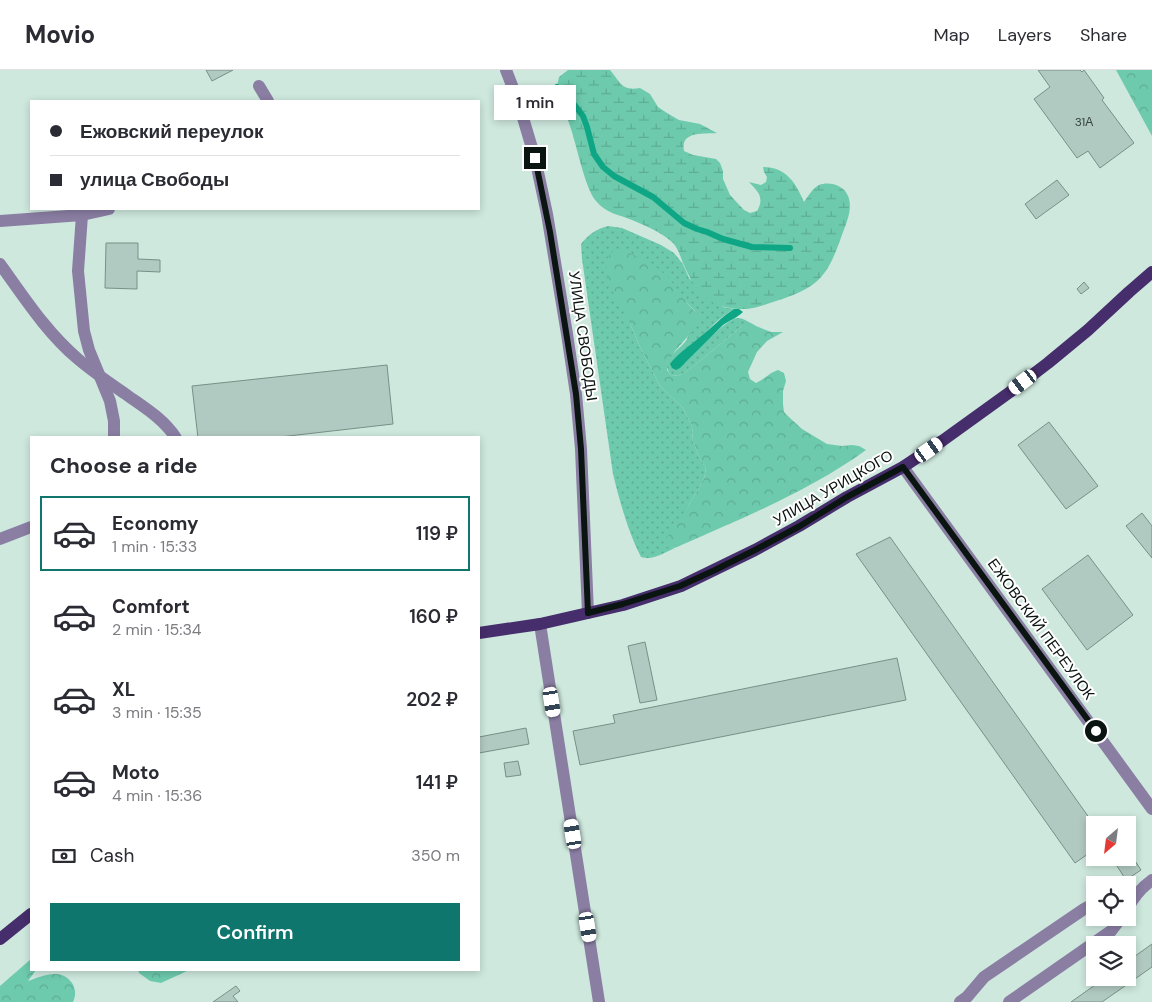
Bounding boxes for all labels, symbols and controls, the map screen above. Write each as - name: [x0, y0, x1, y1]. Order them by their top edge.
- text: Movio: [25, 19, 95, 50]
- text: Map: [934, 23, 970, 47]
- text: Layers: [998, 23, 1052, 47]
- text: Share: [1080, 23, 1127, 47]
- callout: 1 min: [494, 86, 576, 121]
- text: 1 min: [516, 92, 554, 113]
- house number: 31А: [1075, 114, 1093, 130]
- text: Ежовский переулок: [80, 119, 264, 144]
- route end: [524, 147, 546, 169]
- text: улица Свободы: [80, 167, 229, 192]
- street label: УЛИЦА СВОБОДЫ: [564, 270, 602, 402]
- car: [1006, 367, 1039, 397]
- car: [912, 435, 945, 465]
- street label: УЛИЦА УРИЦКОГО: [769, 446, 897, 530]
- text: Choose a ride: [50, 451, 198, 480]
- icon: car: [52, 511, 97, 556]
- text: Economy: [112, 511, 199, 536]
- text: 119 ₽: [416, 521, 458, 546]
- text: 1 min · 15:33: [112, 536, 197, 557]
- street label: ЕЖОВСКИЙ ПЕРЕУЛОК: [983, 554, 1099, 704]
- icon: car: [52, 594, 97, 639]
- text: Comfort: [112, 594, 190, 619]
- text: 160 ₽: [409, 604, 458, 629]
- text: 2 min · 15:34: [112, 619, 202, 640]
- icon: car: [52, 677, 97, 722]
- text: XL: [112, 677, 135, 702]
- car: [542, 686, 561, 718]
- text: 202 ₽: [406, 687, 458, 712]
- text: 3 min · 15:35: [112, 702, 202, 723]
- route start: [1085, 720, 1107, 742]
- icon: car: [52, 760, 97, 805]
- text: Moto: [112, 760, 160, 785]
- text: 141 ₽: [416, 770, 458, 795]
- text: 4 min · 15:36: [112, 785, 202, 806]
- north arrow: [1086, 816, 1136, 866]
- map controls: [1086, 816, 1136, 986]
- car: [563, 818, 582, 850]
- icon: cash: [50, 842, 78, 870]
- text: Cash: [90, 843, 134, 868]
- text: 350 m: [411, 845, 460, 866]
- button: locate: [1086, 876, 1136, 926]
- button: Confirm: [50, 903, 460, 961]
- car: [578, 911, 597, 943]
- button: layers: [1086, 936, 1136, 986]

